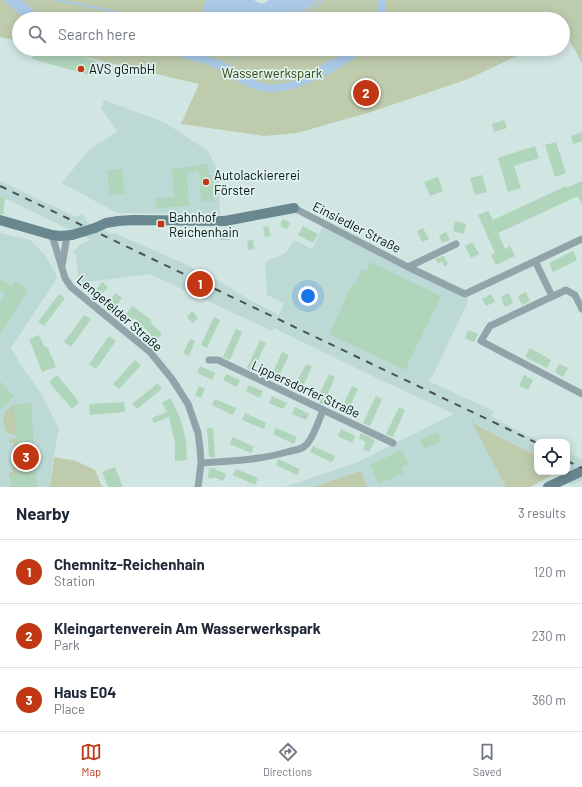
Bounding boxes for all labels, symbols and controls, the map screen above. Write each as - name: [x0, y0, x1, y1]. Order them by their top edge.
- search box: [12, 12, 570, 56]
- icon: search: [26, 23, 48, 45]
- text: Search here: [58, 25, 136, 43]
- place label: AVS gGmbH: [89, 61, 155, 77]
- marker: AVS gGmbH: [76, 64, 86, 74]
- park label: Wasserwerkspark: [222, 65, 323, 81]
- pin: 2: [353, 78, 379, 108]
- place label: Autolackiererei Förster: [214, 167, 300, 198]
- marker: Autolackiererei Förster: [201, 177, 211, 187]
- street label: Einsiedler Straße: [310, 198, 404, 256]
- place label: Bahnhof Reichenhain: [169, 209, 239, 240]
- marker: Bahnhof Reichenhain: [156, 219, 166, 229]
- pin: 1: [187, 269, 213, 299]
- street label: Lengefelder Straße: [74, 271, 166, 355]
- your location: [298, 286, 318, 306]
- street label: Lippersdorfer Straße: [249, 357, 363, 421]
- map controls: [534, 439, 570, 475]
- button: locate: [534, 439, 570, 475]
- pin: 3: [13, 442, 39, 472]
- text: Nearby: [16, 503, 70, 523]
- text: 3 results: [518, 505, 566, 521]
- text: Chemnitz-Reichenhain: [54, 555, 205, 573]
- text: 1: [27, 564, 31, 580]
- text: 120 m: [534, 564, 566, 580]
- text: Station: [54, 573, 95, 589]
- text: Kleingartenverein Am Wasserwerkspark: [54, 619, 321, 637]
- text: 2: [25, 628, 33, 644]
- text: 230 m: [532, 628, 566, 644]
- text: Park: [54, 637, 80, 653]
- text: Haus E04: [54, 683, 116, 701]
- text: 3: [25, 692, 33, 708]
- text: 360 m: [532, 692, 566, 708]
- text: Place: [54, 701, 85, 717]
- tab: Map: [80, 741, 102, 778]
- tab: Directions: [263, 741, 312, 778]
- tab: Saved: [473, 741, 502, 778]

